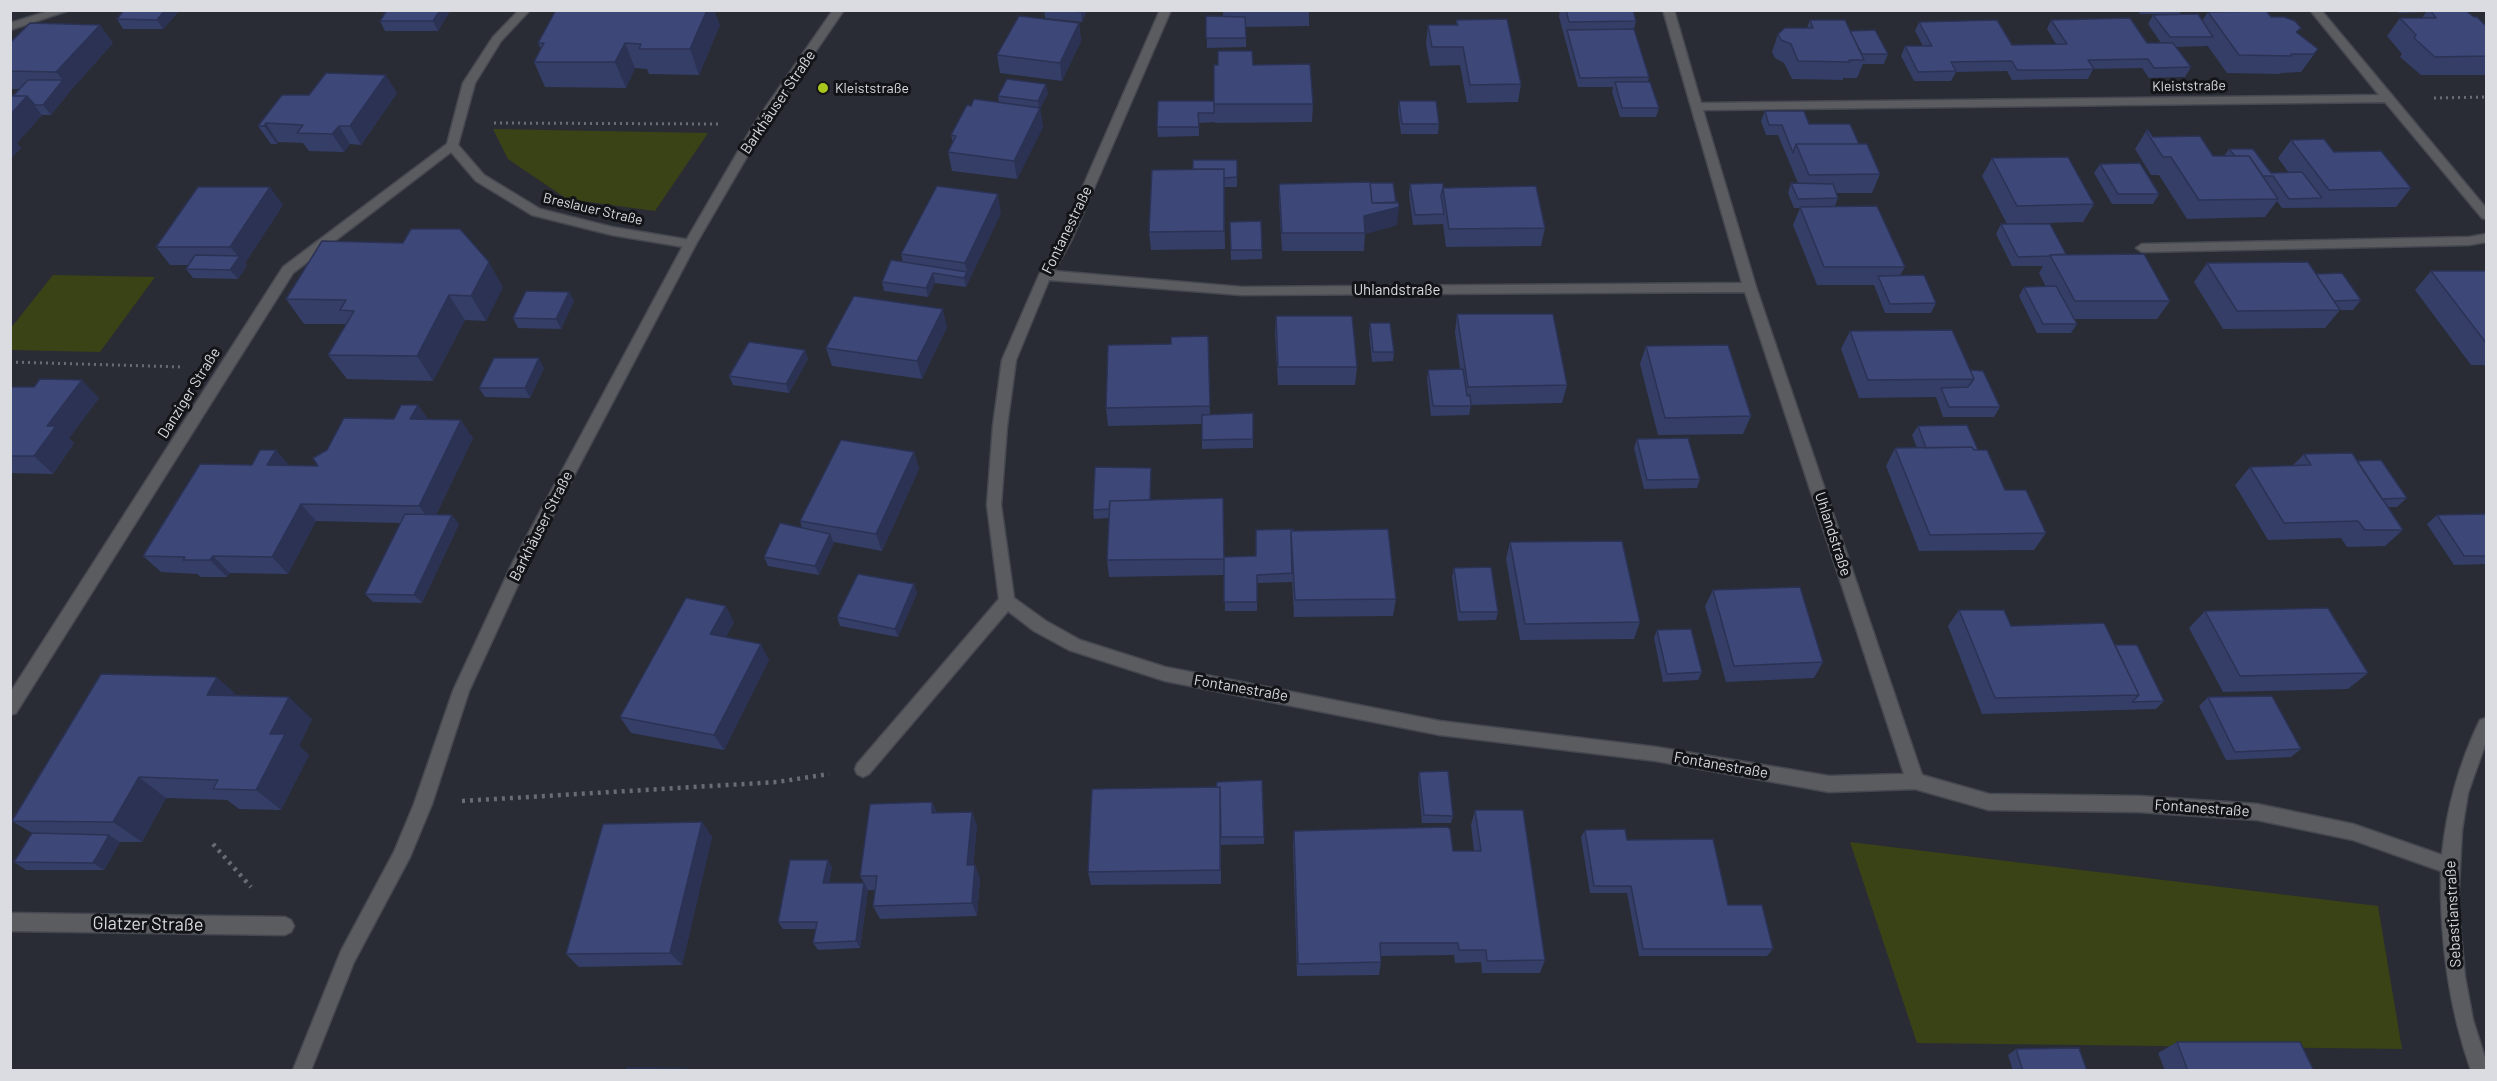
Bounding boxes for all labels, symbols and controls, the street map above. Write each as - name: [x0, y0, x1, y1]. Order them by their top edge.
- street label: Barkhäuser Straße: [737, 47, 819, 157]
- street label: Kleiststraße: [2152, 77, 2226, 95]
- place label: Kleiststraße: [835, 80, 909, 96]
- marker: Kleiststraße: [816, 81, 830, 95]
- street label: Fontanestraße: [1038, 183, 1096, 277]
- street label: Breslauer Straße: [541, 189, 645, 229]
- street label: Uhlandstraße: [1353, 281, 1441, 299]
- street label: Danziger Straße: [154, 344, 224, 442]
- street label: Barkhäuser Straße: [505, 468, 577, 584]
- street label: Uhlandstraße: [1811, 490, 1855, 578]
- street label: Fontanestraße: [1193, 671, 1289, 705]
- street label: Fontanestraße: [1673, 748, 1769, 782]
- street label: Fontanestraße: [2154, 796, 2250, 820]
- street label: Sebastianstraße: [2441, 860, 2465, 968]
- street label: Glatzer Straße: [92, 912, 204, 936]

